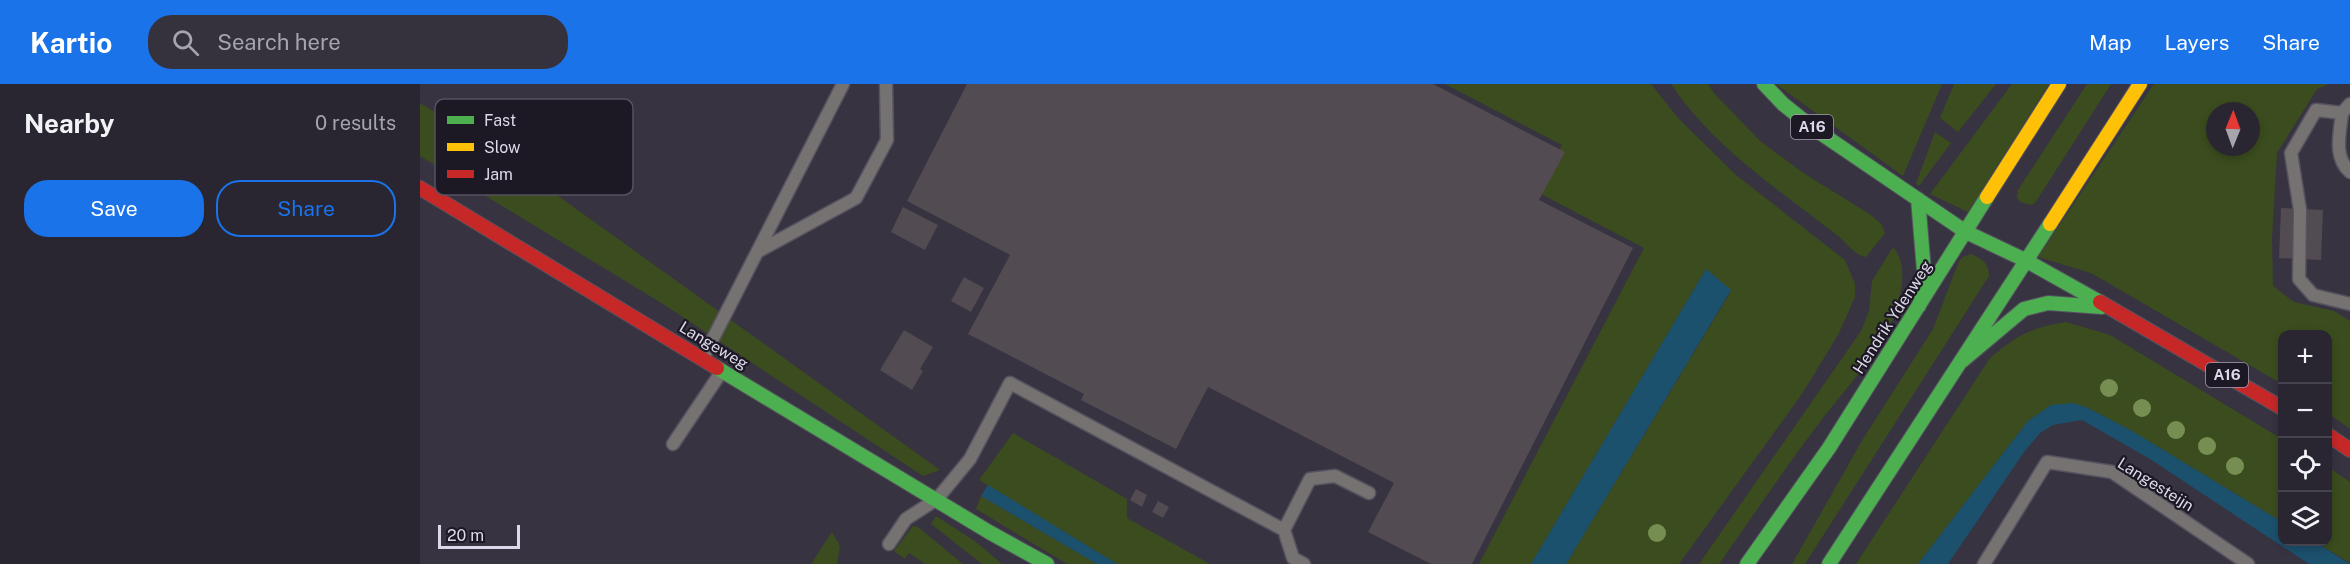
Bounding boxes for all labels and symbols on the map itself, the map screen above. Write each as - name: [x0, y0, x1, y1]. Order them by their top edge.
- legend: [435, 99, 633, 195]
- north arrow: [2206, 102, 2260, 156]
- text: Fast: [484, 111, 516, 130]
- road number: A16: [1791, 115, 1833, 139]
- text: Slow: [484, 138, 521, 157]
- text: Jam: [484, 165, 513, 184]
- street label: Hendrik Ydenweg: [1849, 257, 1936, 377]
- street label: Langeweg: [676, 317, 752, 373]
- road number: A16: [2206, 363, 2248, 387]
- street label: Langesteijn: [2114, 454, 2197, 515]
- scale bar: [438, 522, 520, 550]

